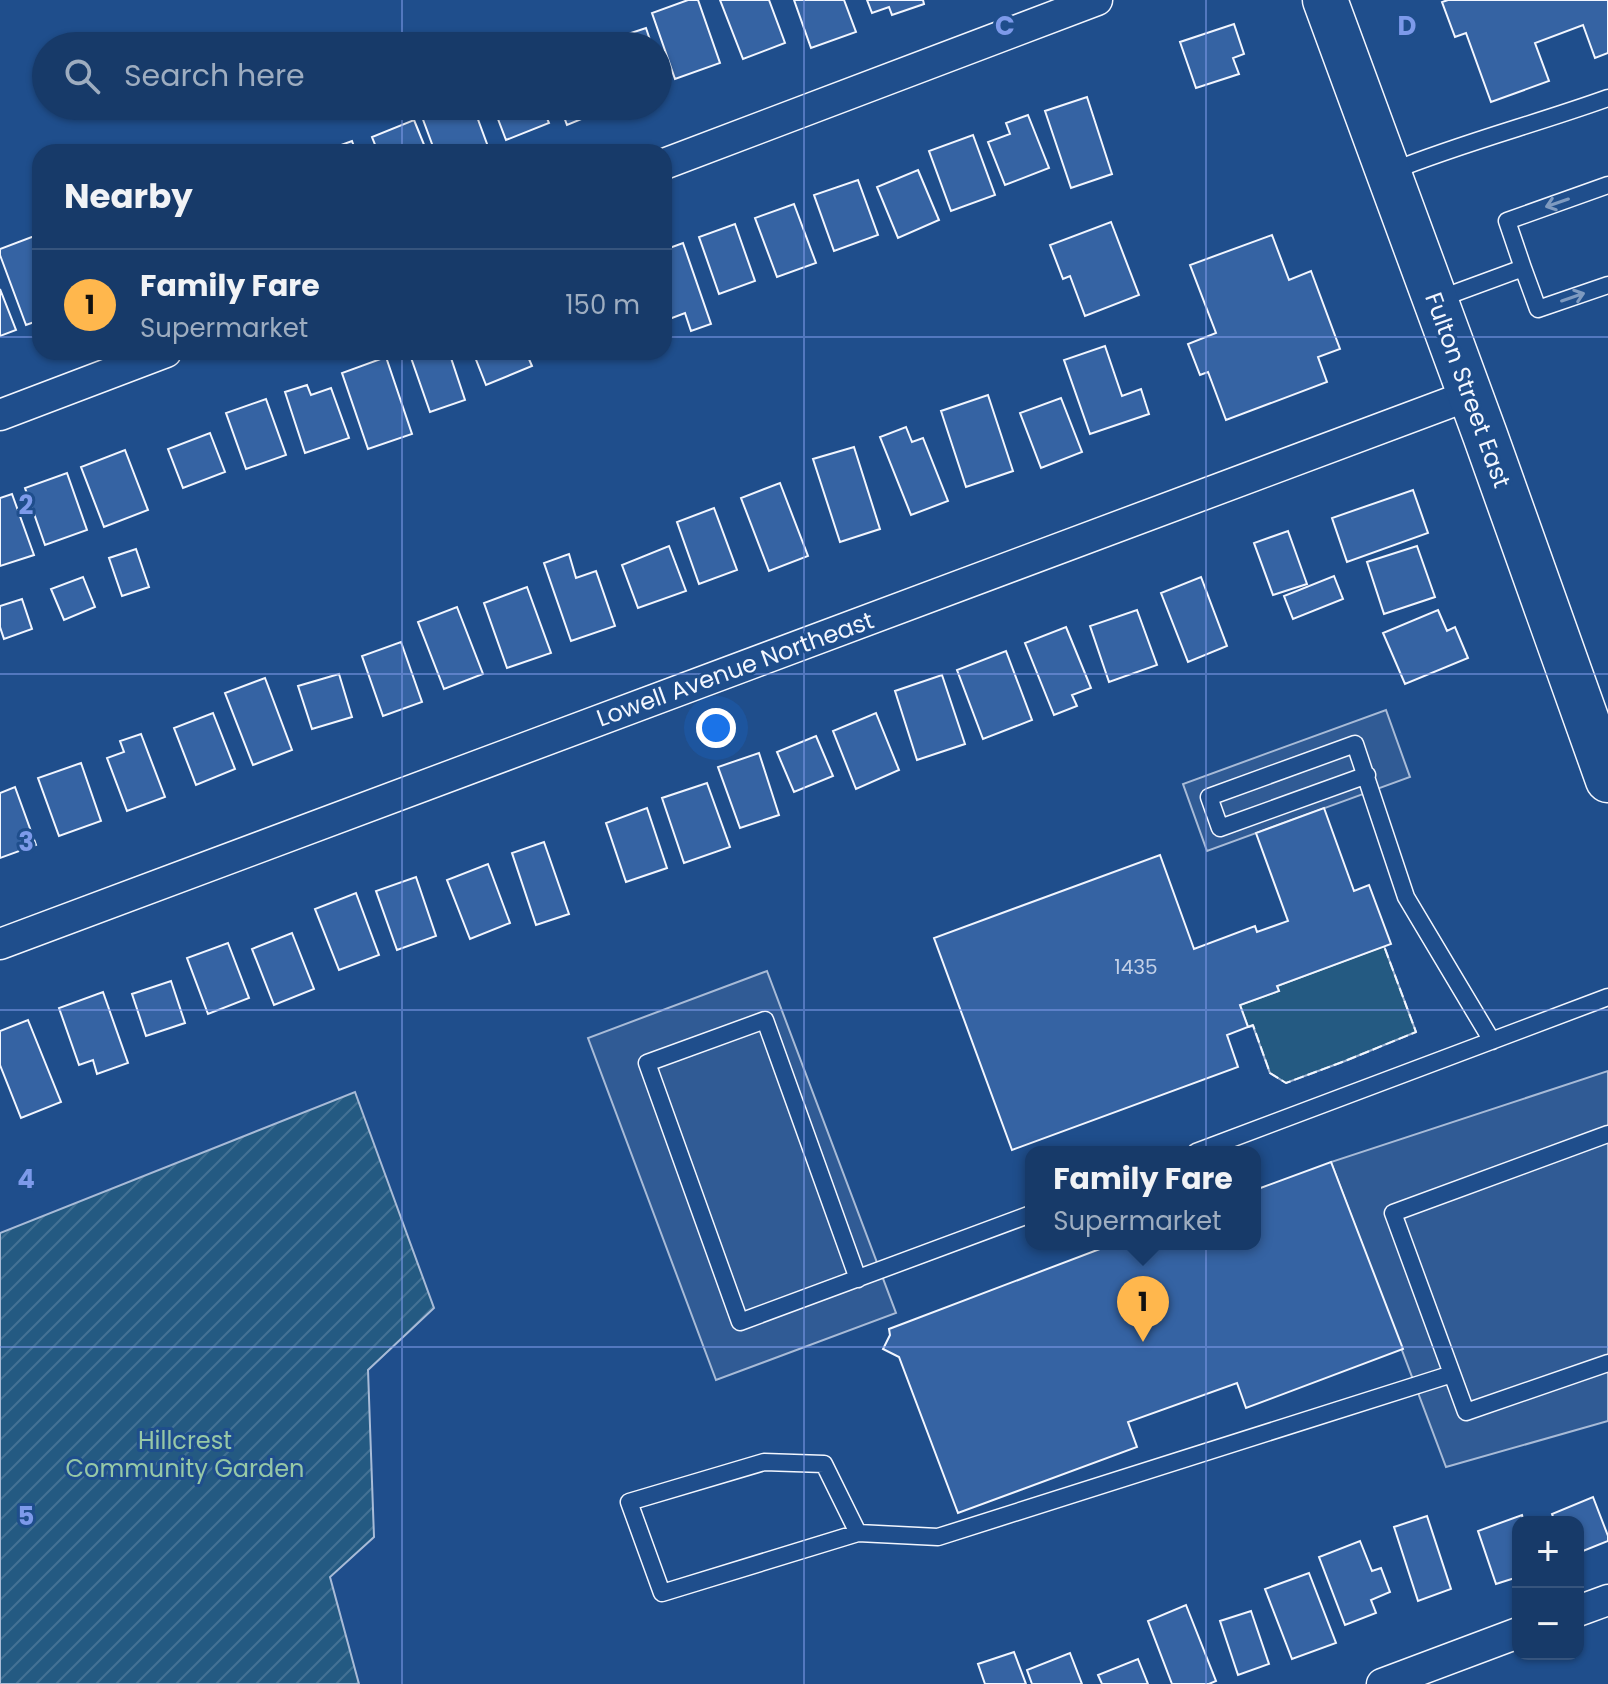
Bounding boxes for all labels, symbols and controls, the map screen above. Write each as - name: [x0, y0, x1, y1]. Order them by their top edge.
- text: C: [995, 8, 1015, 44]
- text: D: [1398, 8, 1417, 44]
- search box: [32, 32, 672, 120]
- icon: search: [60, 54, 104, 98]
- text: Search here: [124, 54, 305, 97]
- text: Nearby: [64, 172, 193, 220]
- one-way arrow: [1546, 197, 1570, 211]
- text: Family Fare: [140, 264, 320, 307]
- text: 1: [85, 287, 95, 323]
- text: 150 m: [565, 287, 640, 323]
- street label: Fulton Street East: [1417, 288, 1519, 492]
- one-way arrow: [1560, 289, 1585, 303]
- text: Supermarket: [140, 310, 308, 346]
- text: 2: [19, 487, 34, 523]
- street label: Lowell Avenue Northeast: [592, 603, 878, 735]
- your location: [696, 708, 736, 748]
- text: 3: [18, 824, 34, 860]
- house number: 1435: [1114, 953, 1158, 981]
- popup: [1025, 1146, 1261, 1250]
- text: Family Fare: [1053, 1157, 1233, 1200]
- text: 4: [17, 1161, 35, 1197]
- text: Supermarket: [1053, 1203, 1221, 1239]
- pin: 1: [1117, 1276, 1169, 1342]
- park label: Hillcrest Community Garden: [66, 1424, 304, 1485]
- text: 5: [18, 1498, 34, 1534]
- map controls: [1512, 1516, 1584, 1660]
- button: +: [1512, 1516, 1584, 1588]
- button: −: [1512, 1588, 1584, 1660]

